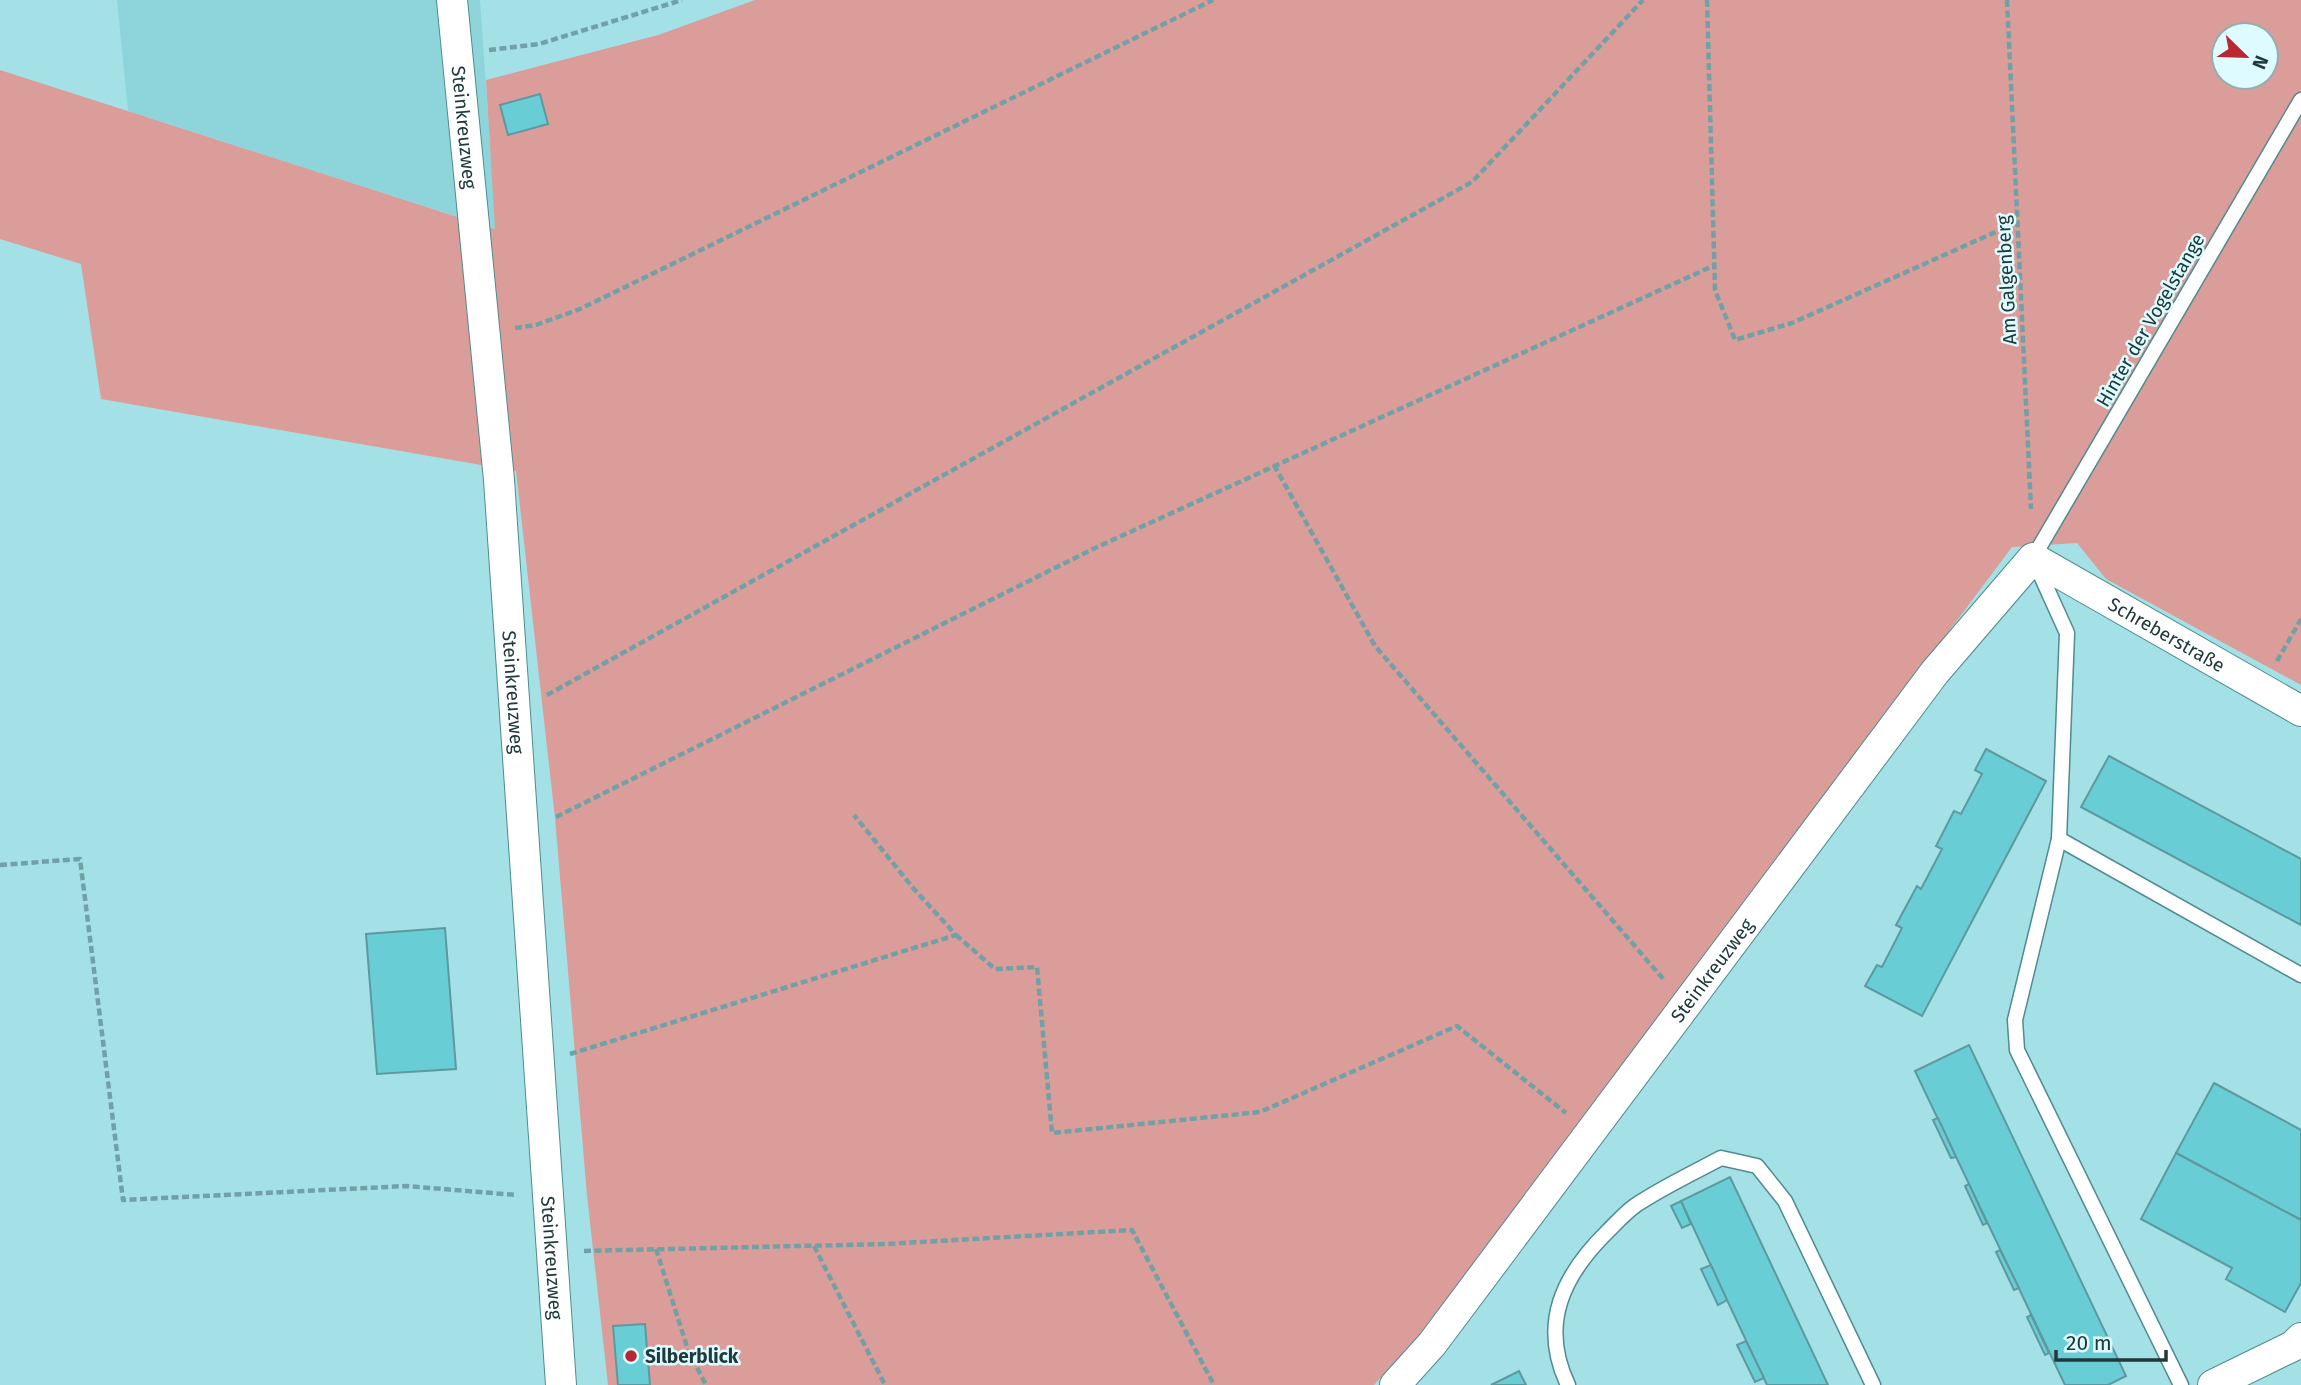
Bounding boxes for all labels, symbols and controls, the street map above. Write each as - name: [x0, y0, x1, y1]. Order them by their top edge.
- north arrow: [2210, 21, 2280, 91]
- text: N: [2247, 52, 2273, 73]
- street label: Steinkreuzweg: [446, 65, 481, 190]
- street label: Am Galgenberg: [1992, 215, 2021, 345]
- street label: Hinter der Vogelstange: [2091, 229, 2210, 411]
- street label: Schreberstraße: [2104, 592, 2229, 677]
- street label: Steinkreuzweg: [497, 630, 529, 755]
- street label: Steinkreuzweg: [1666, 914, 1759, 1027]
- street label: Steinkreuzweg: [536, 1195, 568, 1321]
- scale bar: [2056, 1318, 2166, 1362]
- text: 20 m: [2066, 1330, 2112, 1356]
- place label: Silberblick: [645, 1345, 739, 1368]
- marker: Silberblick: [623, 1348, 639, 1364]

